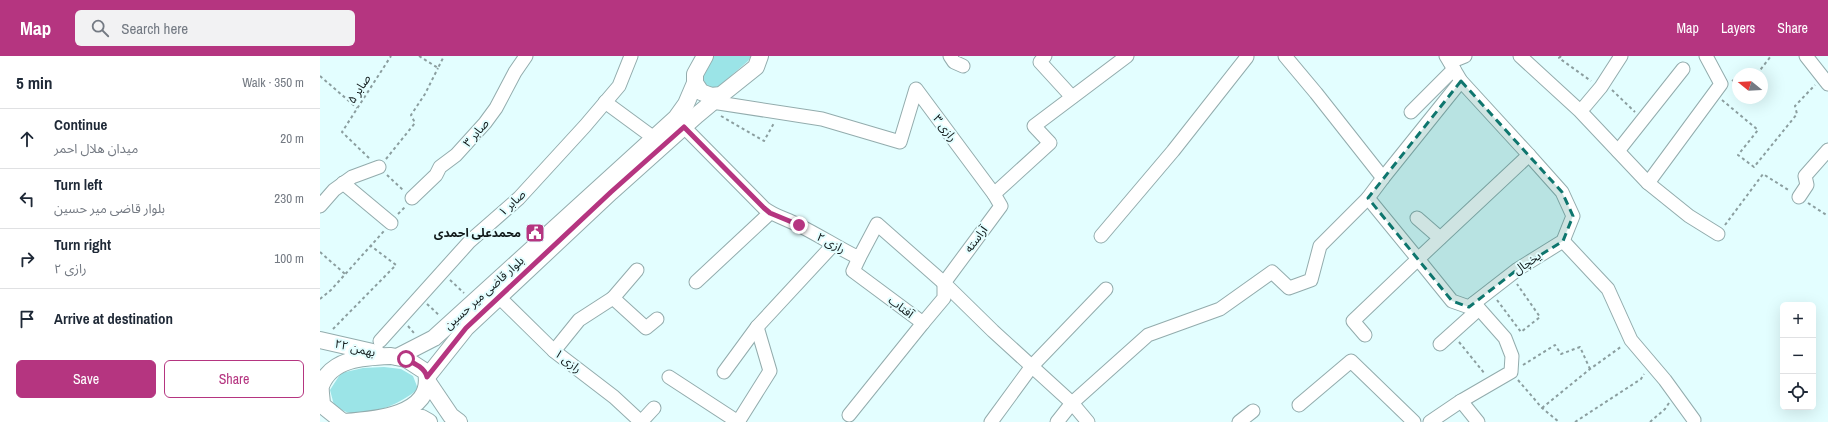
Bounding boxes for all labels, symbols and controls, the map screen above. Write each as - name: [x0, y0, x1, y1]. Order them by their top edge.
- search box: [75, 10, 355, 46]
- text: Map: [20, 15, 51, 41]
- icon: search: [89, 17, 111, 39]
- text: Search here: [121, 18, 188, 39]
- text: Map: [1677, 19, 1699, 37]
- text: Layers: [1721, 19, 1755, 37]
- text: Share: [1777, 19, 1808, 37]
- north arrow: [1732, 68, 1768, 104]
- text: 5 min: [16, 71, 52, 94]
- street label: صابر ۵: [344, 71, 374, 107]
- text: Walk · 350 m: [242, 74, 304, 91]
- street label: رازی ۳: [930, 111, 960, 145]
- text: Continue: [54, 114, 107, 135]
- street label: صابر ۳: [459, 116, 493, 150]
- icon: ahead: [16, 128, 38, 150]
- text: 20 m: [280, 130, 304, 147]
- text: میدان هلال احمر: [54, 140, 138, 157]
- text: Turn left: [54, 174, 102, 195]
- street label: صابر ۱: [495, 186, 529, 220]
- icon: left: [16, 188, 38, 210]
- text: 230 m: [274, 190, 304, 207]
- text: بلوار قاضی میر حسین: [54, 200, 165, 217]
- route end: [790, 216, 808, 234]
- public building icon: محمدعلی احمدی: [524, 222, 546, 244]
- street label: آراسته: [961, 222, 992, 256]
- place label: محمدعلی احمدی: [434, 225, 521, 241]
- street label: رازی ۲: [814, 229, 848, 257]
- text: Turn right: [54, 234, 111, 255]
- icon: right: [16, 248, 38, 270]
- street label: یخچال: [1510, 248, 1544, 278]
- text: 100 m: [274, 250, 304, 267]
- street label: بلوار قاضی میر حسین: [441, 253, 527, 333]
- text: رازی ۲: [54, 260, 87, 277]
- street label: آفتاب: [885, 292, 917, 322]
- map controls: [1780, 302, 1816, 410]
- button: +: [1780, 302, 1816, 338]
- icon: arrive: [16, 308, 38, 330]
- text: Arrive at destination: [54, 308, 173, 329]
- street label: ۲۲ بهمن: [333, 336, 377, 360]
- button: −: [1780, 338, 1816, 374]
- street label: رازی ۱: [551, 345, 585, 377]
- route start: [397, 350, 415, 368]
- button: Save: [16, 360, 156, 398]
- button: Share: [164, 360, 304, 398]
- button: locate: [1780, 374, 1816, 410]

